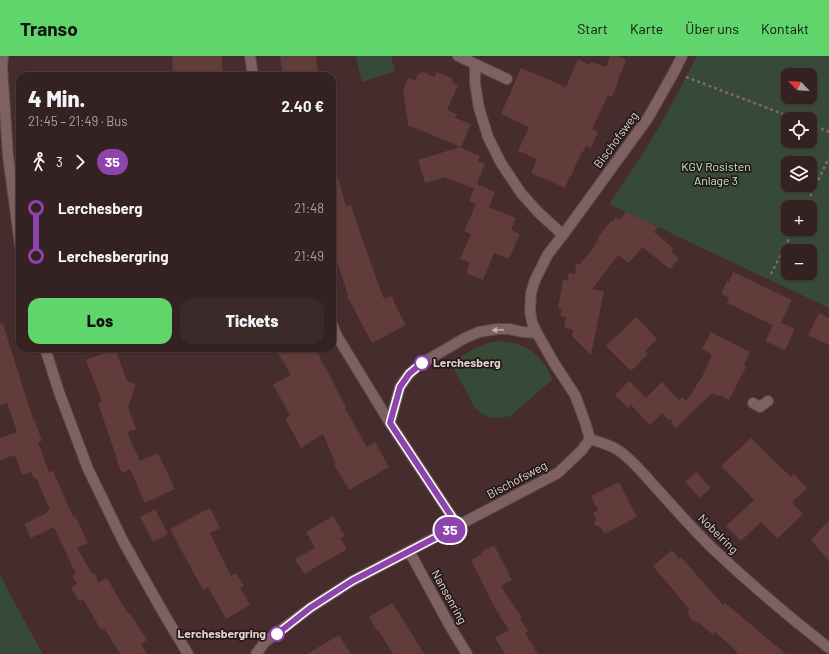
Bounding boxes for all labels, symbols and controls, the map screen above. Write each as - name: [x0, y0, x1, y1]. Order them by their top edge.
- text: Transo: [20, 17, 78, 40]
- text: Start: [577, 20, 608, 37]
- text: Karte: [630, 20, 663, 37]
- text: Über uns: [685, 20, 739, 37]
- text: Kontakt: [761, 20, 809, 37]
- north arrow: [781, 68, 817, 104]
- map controls: [781, 68, 817, 280]
- text: 4 Min.: [28, 85, 85, 111]
- text: 2.40 €: [281, 97, 324, 115]
- street label: Bischofsweg: [590, 109, 640, 170]
- button: locate: [781, 112, 817, 148]
- text: 21:45 – 21:49 · Bus: [28, 113, 127, 129]
- icon: walk: [28, 151, 50, 173]
- icon: forward: [69, 151, 91, 173]
- text: 35: [105, 153, 120, 170]
- text: 3: [56, 154, 63, 170]
- button: layers: [781, 156, 817, 192]
- park label: KGV Rosisten Anlage 3: [681, 159, 751, 187]
- text: Lerchesberg: [58, 199, 143, 217]
- text: 21:48: [294, 200, 324, 216]
- button: +: [781, 200, 817, 236]
- button: −: [781, 244, 817, 280]
- text: Lerchesbergring: [58, 247, 169, 265]
- text: 21:49: [294, 248, 324, 264]
- button: Los: [28, 298, 172, 344]
- button: Tickets: [180, 298, 324, 344]
- one-way arrow: [492, 326, 504, 333]
- marker: Lerchesberg: [414, 355, 430, 371]
- place label: Lerchesberg: [433, 355, 501, 369]
- street label: Bischofsweg: [484, 457, 549, 501]
- street label: Nobelring: [696, 510, 742, 556]
- line badge: 35: [432, 517, 468, 543]
- text: 35: [442, 521, 458, 538]
- street label: Nansenring: [429, 567, 470, 626]
- place label: Lerchesbergring: [177, 626, 266, 640]
- marker: Lerchesbergring: [269, 626, 285, 642]

